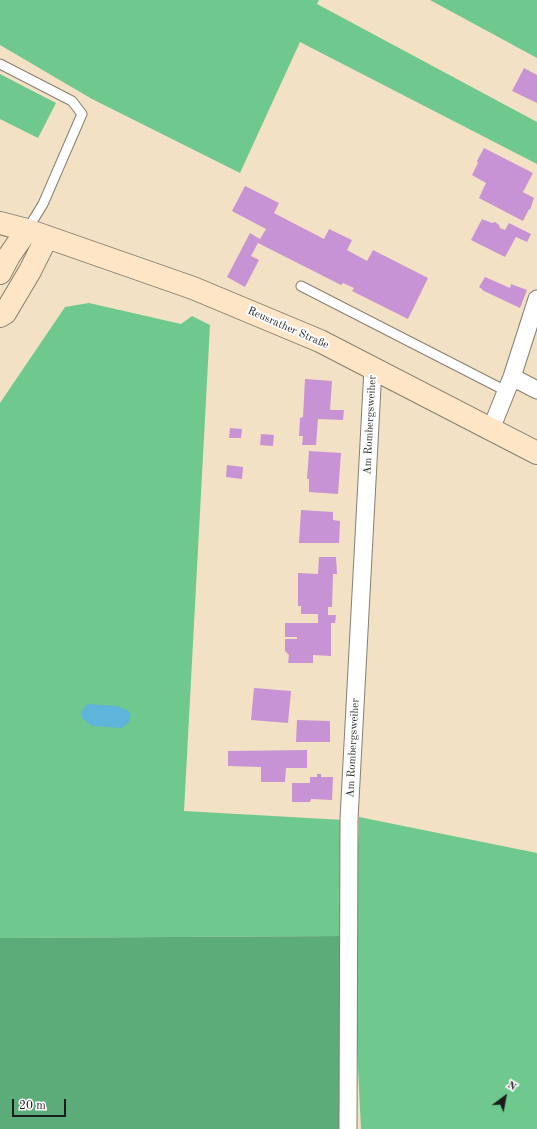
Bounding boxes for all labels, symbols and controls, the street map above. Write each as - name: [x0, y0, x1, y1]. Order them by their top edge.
- street label: Reusrather Straße: [245, 304, 331, 352]
- street label: Am Rombergsweiher: [361, 375, 379, 475]
- street label: Am Rombergsweiher: [344, 698, 362, 798]
- north arrow: [485, 1077, 525, 1117]
- text: N: [505, 1080, 518, 1093]
- scale bar: [14, 1091, 68, 1117]
- text: 20 m: [19, 1100, 46, 1112]

